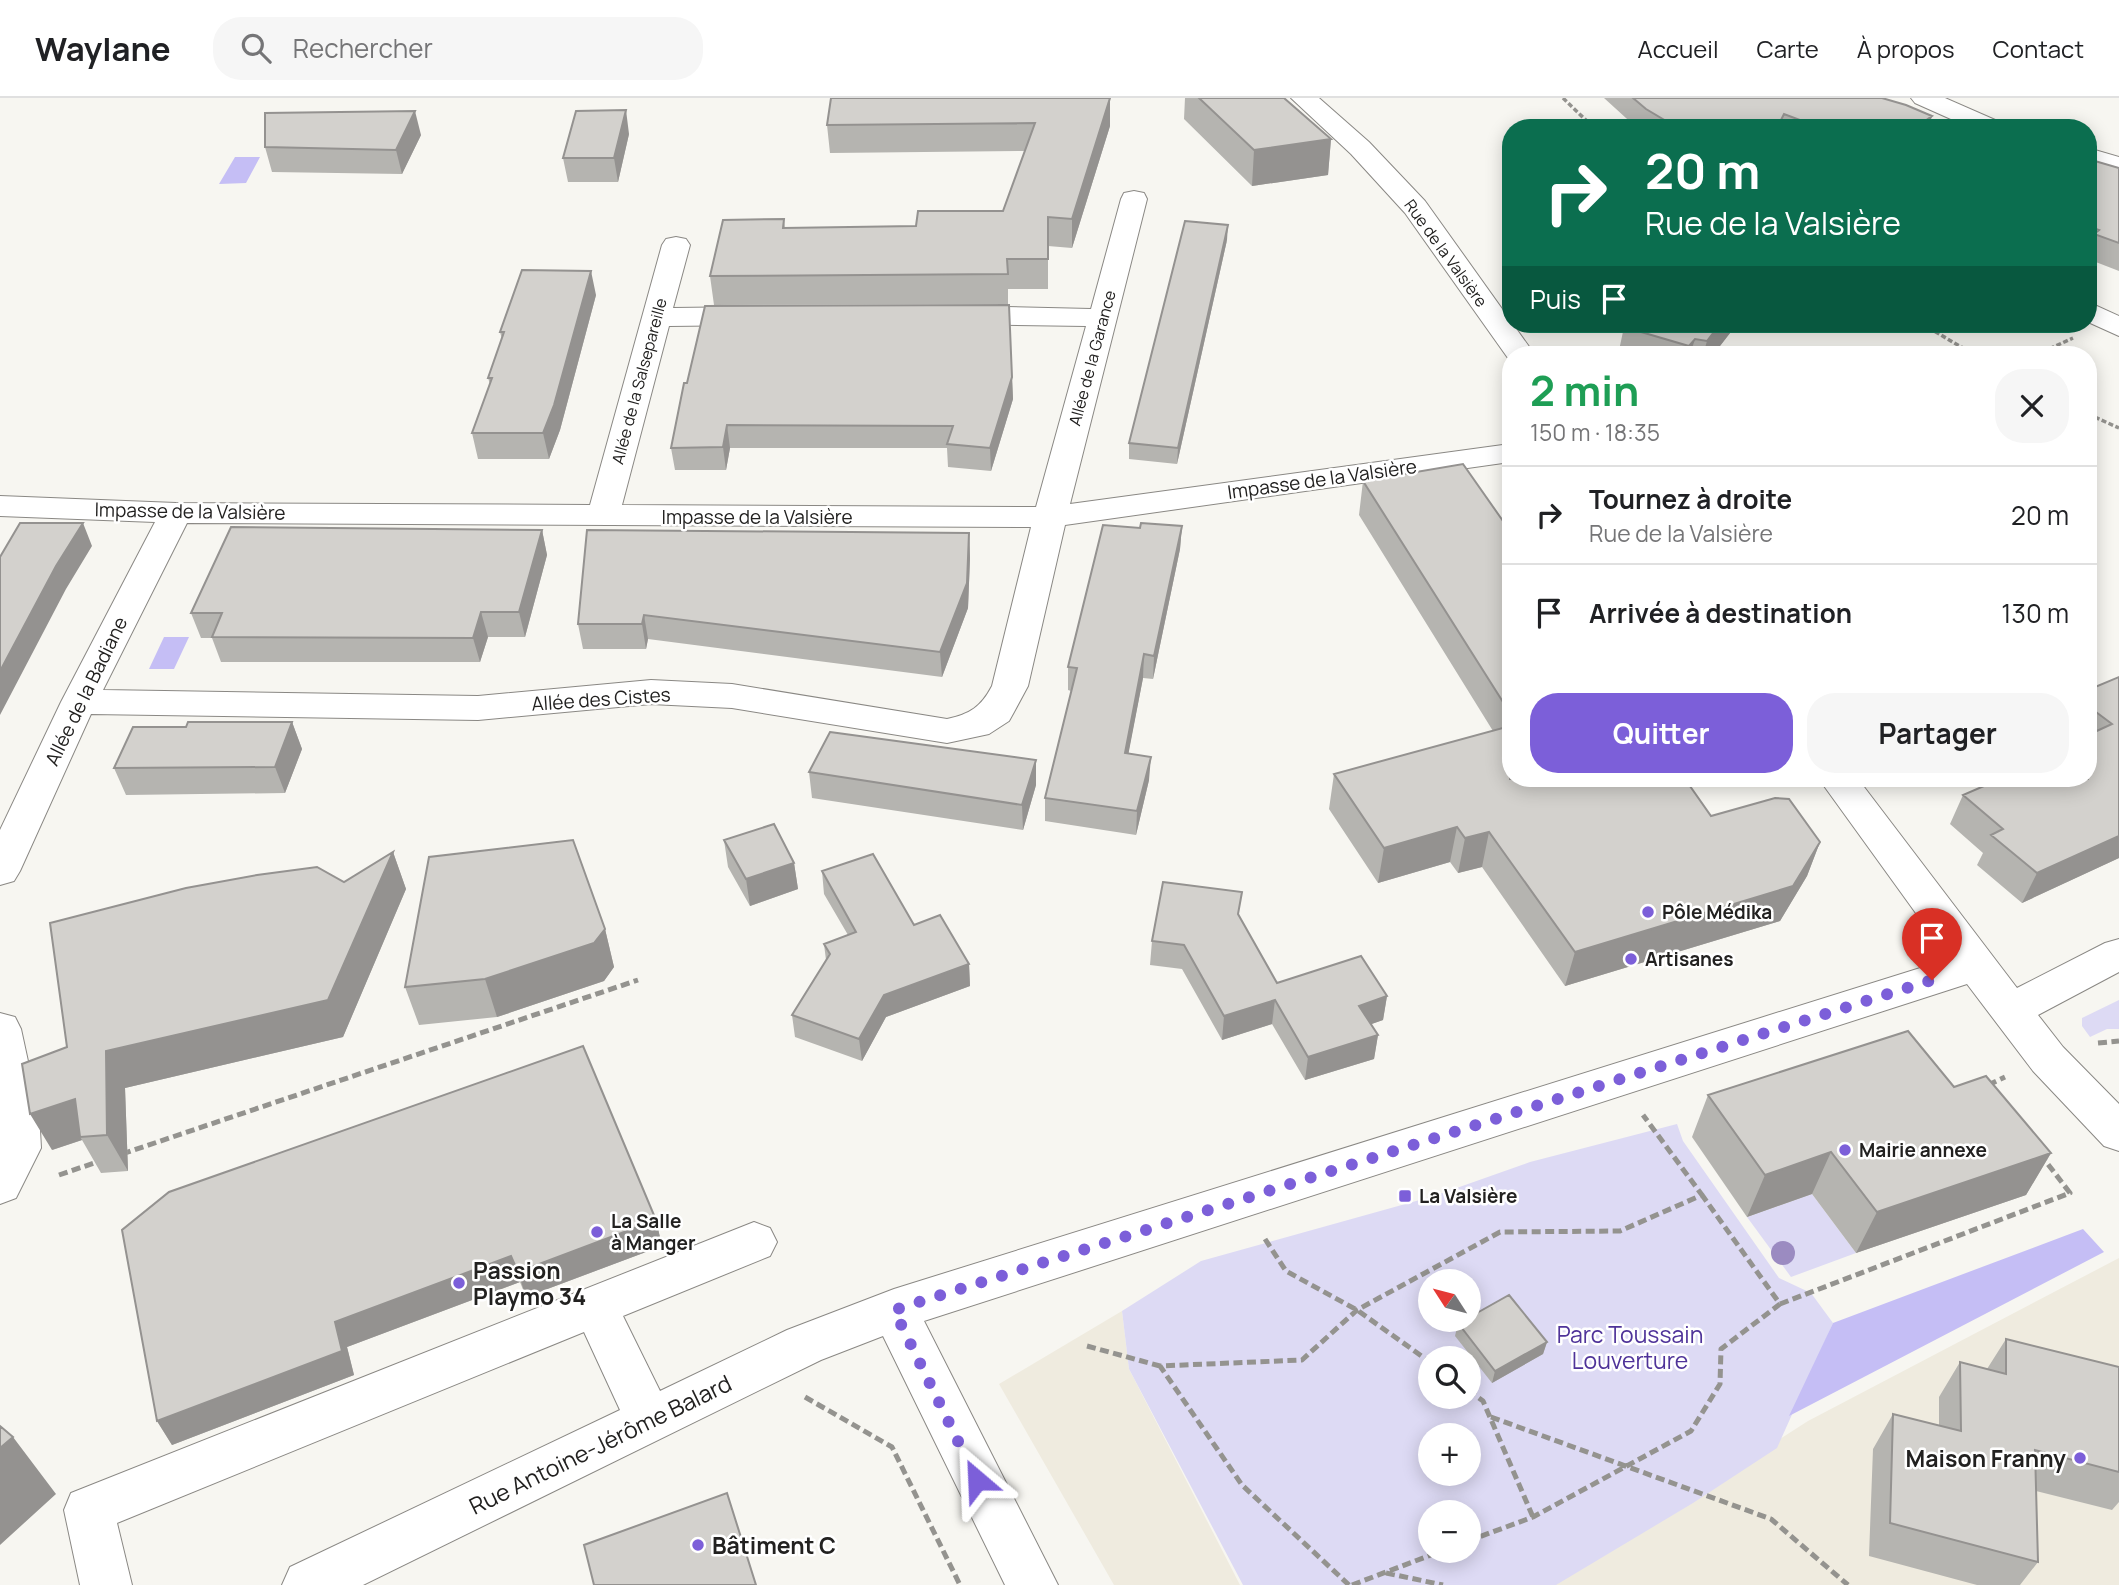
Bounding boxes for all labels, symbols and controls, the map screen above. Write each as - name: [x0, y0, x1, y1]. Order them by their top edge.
- search box: [213, 17, 703, 80]
- text: Waylane: [35, 26, 171, 71]
- icon: search: [237, 29, 275, 67]
- text: Rechercher: [293, 30, 433, 66]
- text: Accueil: [1638, 32, 1718, 65]
- text: Carte: [1756, 32, 1819, 65]
- text: À propos: [1857, 32, 1955, 65]
- text: Contact: [1993, 32, 2084, 65]
- text: 20 m: [1645, 137, 1760, 204]
- icon: right: [1530, 147, 1621, 238]
- street label: Rue de la Valsière: [1399, 195, 1493, 311]
- text: Rue de la Valsière: [1645, 201, 1901, 245]
- icon: arrive: [1595, 280, 1633, 318]
- text: Puis: [1530, 281, 1581, 317]
- street label: Allée de la Garance: [1063, 288, 1121, 428]
- street label: Allée de la Salsepareille: [606, 295, 672, 467]
- text: 2 min: [1530, 361, 1639, 419]
- button: close: [1995, 369, 2069, 443]
- text: 150 m · 18:35: [1530, 416, 1660, 448]
- street label: Impasse de la Valsière: [1226, 453, 1418, 505]
- text: Tournez à droite: [1589, 481, 1792, 517]
- street label: Impasse de la Valsière: [94, 496, 286, 526]
- icon: right: [1530, 496, 1568, 534]
- text: 20 m: [2011, 497, 2069, 533]
- street label: Impasse de la Valsière: [661, 504, 853, 530]
- text: Rue de la Valsière: [1589, 517, 1773, 549]
- icon: arrive: [1530, 594, 1568, 632]
- text: Arrivée à destination: [1589, 595, 1852, 631]
- text: 130 m: [2001, 595, 2069, 631]
- street label: Allée de la Badiane: [39, 612, 133, 770]
- street label: Allée des Cistes: [531, 681, 671, 717]
- button: Quitter: [1530, 693, 1793, 773]
- button: Partager: [1807, 693, 2069, 773]
- place label: Pôle Médika: [1662, 899, 1772, 925]
- marker: Pôle Médika: [1640, 904, 1656, 920]
- pin: [1902, 908, 1962, 980]
- icon: arrive: [1913, 919, 1951, 957]
- place label: Artisanes: [1645, 946, 1734, 972]
- marker: Artisanes: [1623, 951, 1639, 967]
- place label: Mairie annexe: [1859, 1137, 1987, 1163]
- marker: Mairie annexe: [1837, 1142, 1853, 1158]
- place label: La Valsière: [1419, 1183, 1517, 1209]
- marker: La Valsière: [1397, 1188, 1413, 1204]
- place label: La Salle à Manger: [611, 1208, 696, 1256]
- marker: La Salle à Manger: [589, 1224, 605, 1240]
- place label: Passion Playmo 34: [473, 1254, 586, 1312]
- north arrow: [1418, 1269, 1480, 1332]
- map controls: [1418, 1269, 1481, 1563]
- marker: Passion Playmo 34: [451, 1275, 467, 1291]
- park label: Parc Toussain Louverture: [1557, 1318, 1703, 1376]
- button: search: [1418, 1346, 1481, 1409]
- street label: Rue Antoine-Jérôme Balard: [464, 1366, 736, 1522]
- button: +: [1418, 1423, 1481, 1486]
- place label: Maison Franny: [1906, 1442, 2066, 1474]
- position arrow: [940, 1443, 1014, 1517]
- marker: Maison Franny: [2072, 1450, 2088, 1466]
- button: −: [1418, 1500, 1481, 1563]
- place label: Bâtiment C: [712, 1529, 836, 1561]
- marker: Bâtiment C: [690, 1537, 706, 1553]

